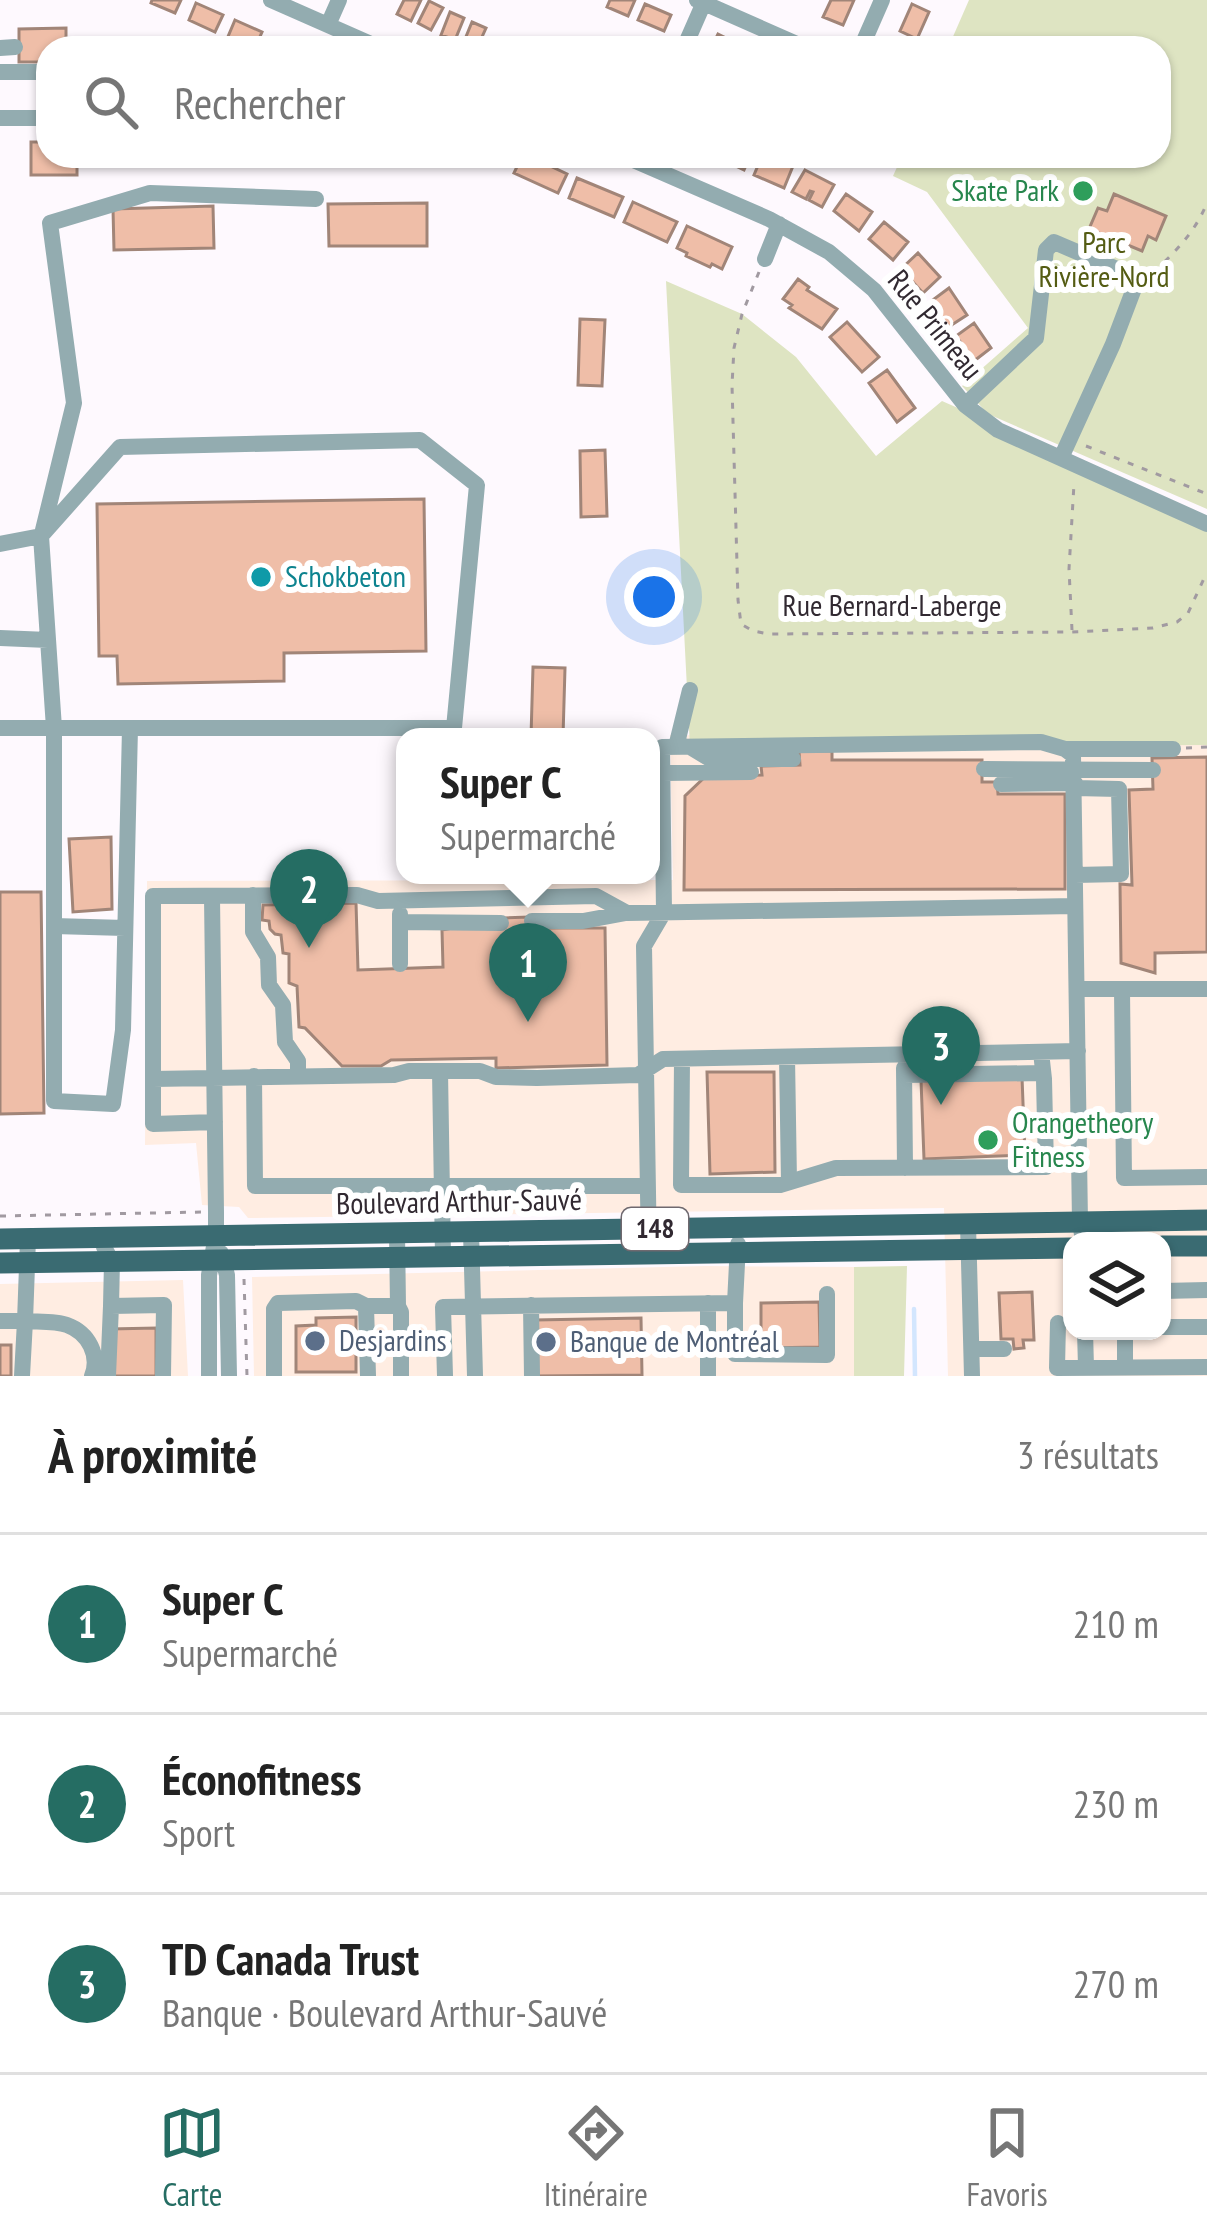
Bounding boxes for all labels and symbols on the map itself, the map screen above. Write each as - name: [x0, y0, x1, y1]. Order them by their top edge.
- place label: Skate Park: [951, 170, 1059, 209]
- marker: Skate Park: [1070, 178, 1096, 204]
- park label: Parc Rivière-Nord: [1038, 222, 1170, 295]
- street label: Rue Primeau: [880, 261, 992, 387]
- place label: Schokbeton: [285, 556, 406, 595]
- marker: Schokbeton: [248, 564, 274, 590]
- your location: [624, 567, 684, 627]
- street label: Rue Bernard-Laberge: [782, 585, 1002, 624]
- pin: 2: [270, 849, 348, 948]
- pin: 1: [489, 923, 567, 1022]
- pin: 3: [902, 1006, 980, 1105]
- place label: Orangetheory Fitness: [1012, 1102, 1154, 1175]
- marker: Orangetheory Fitness: [975, 1127, 1001, 1153]
- street label: Boulevard Arthur-Sauvé: [336, 1179, 582, 1222]
- road number: 148: [622, 1208, 688, 1250]
- place label: Desjardins: [339, 1320, 447, 1359]
- place label: Banque de Montréal: [570, 1321, 779, 1360]
- marker: Desjardins: [302, 1328, 328, 1354]
- marker: Banque de Montréal: [533, 1329, 559, 1355]

